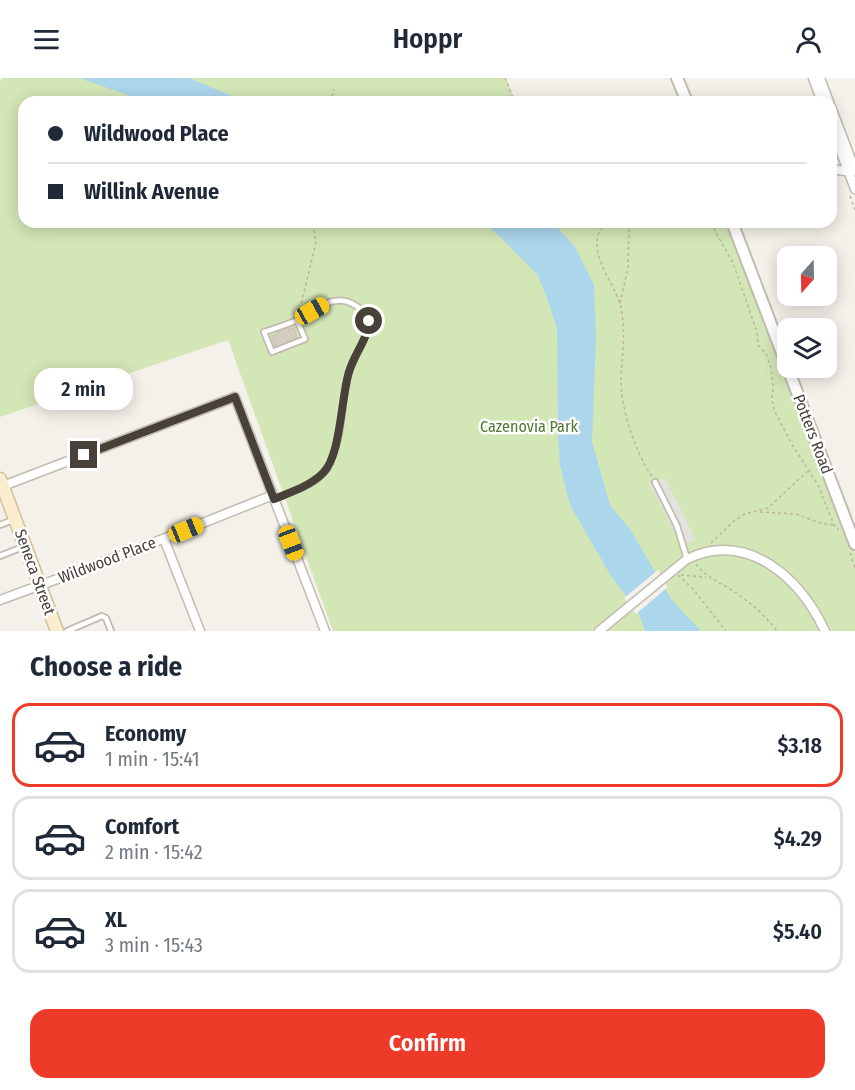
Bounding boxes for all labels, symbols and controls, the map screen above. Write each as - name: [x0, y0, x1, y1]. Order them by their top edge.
- icon: menu: [30, 23, 63, 56]
- text: Hoppr: [393, 23, 462, 55]
- icon: person: [792, 23, 825, 56]
- text: Wildwood Place: [84, 120, 229, 147]
- text: Willink Avenue: [84, 178, 219, 205]
- north arrow: [777, 246, 837, 306]
- map controls: [777, 246, 837, 378]
- car: [292, 294, 332, 328]
- route start: [355, 307, 382, 334]
- button: layers: [777, 318, 837, 378]
- callout: 2 min: [34, 368, 134, 410]
- text: 2 min: [61, 377, 106, 401]
- street label: Potters Road: [789, 392, 837, 476]
- park label: Cazenovia Park: [480, 417, 578, 436]
- route end: [70, 441, 97, 468]
- car: [166, 515, 206, 545]
- car: [276, 523, 306, 563]
- street label: Seneca Street: [11, 527, 60, 618]
- street label: Wildwood Place: [56, 533, 159, 587]
- text: Choose a ride: [30, 651, 182, 683]
- icon: car: [33, 718, 87, 772]
- text: Economy: [105, 720, 186, 747]
- text: $3.18: [777, 732, 822, 759]
- text: 1 min · 15:41: [105, 747, 200, 771]
- icon: car: [33, 811, 87, 865]
- text: Comfort: [105, 813, 179, 840]
- text: $4.29: [774, 825, 822, 852]
- text: 2 min · 15:42: [105, 840, 202, 864]
- icon: car: [33, 904, 87, 958]
- text: XL: [105, 906, 127, 933]
- text: $5.40: [773, 918, 822, 945]
- text: 3 min · 15:43: [105, 933, 203, 957]
- button: Confirm: [30, 1009, 825, 1078]

